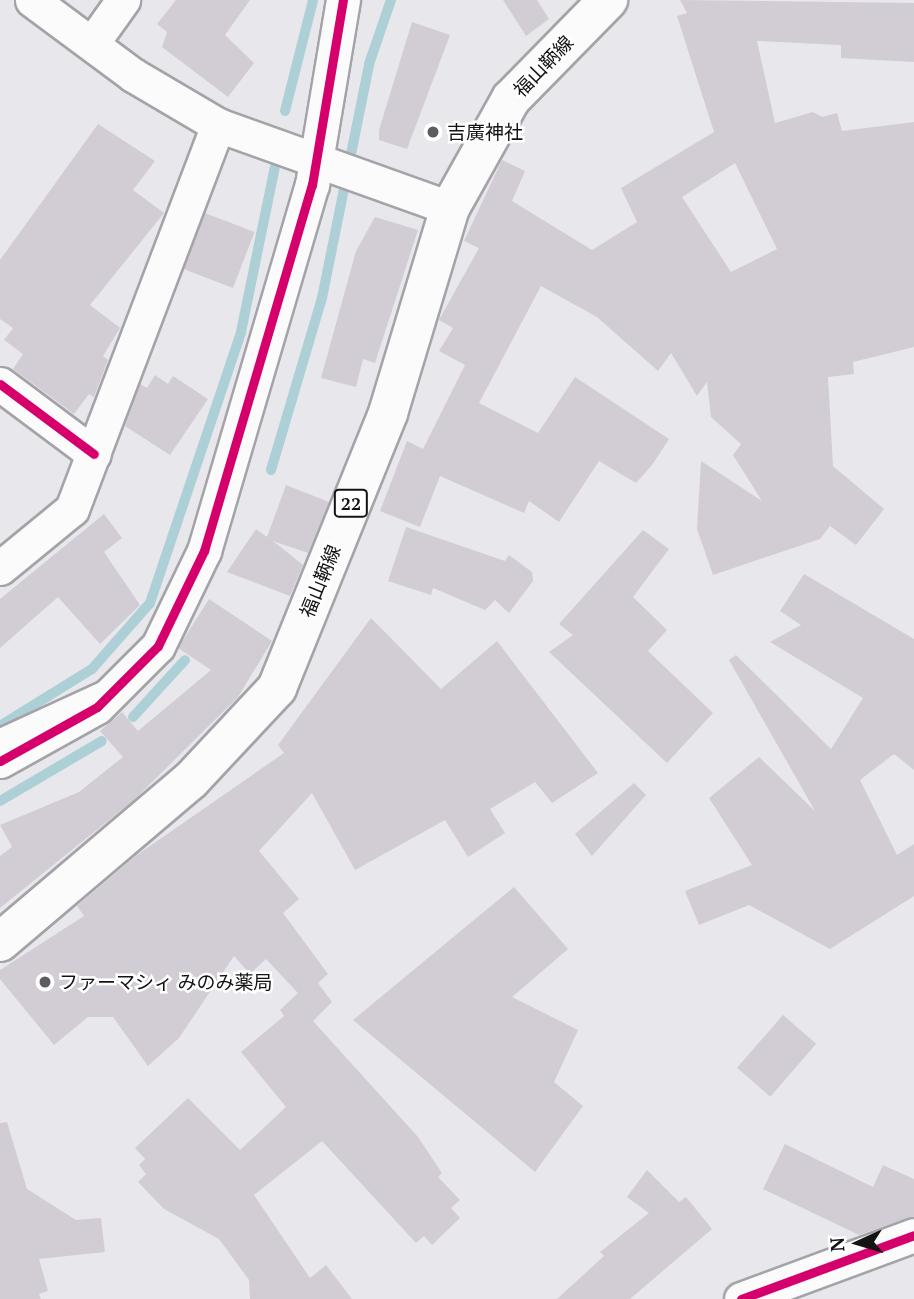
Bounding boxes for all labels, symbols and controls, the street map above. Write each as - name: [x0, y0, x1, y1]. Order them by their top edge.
- street label: 福山鞆線: [508, 31, 578, 101]
- place label: 吉廣神社: [447, 121, 523, 143]
- marker: 吉廣神社: [425, 124, 441, 140]
- road number: 22: [334, 489, 368, 518]
- street label: 福山鞆線: [295, 541, 345, 621]
- place label: ファーマシィ みのみ薬局: [59, 971, 273, 993]
- marker: ファーマシィ みのみ薬局: [37, 974, 53, 990]
- north arrow: [823, 1208, 893, 1278]
- text: N: [824, 1236, 850, 1253]

